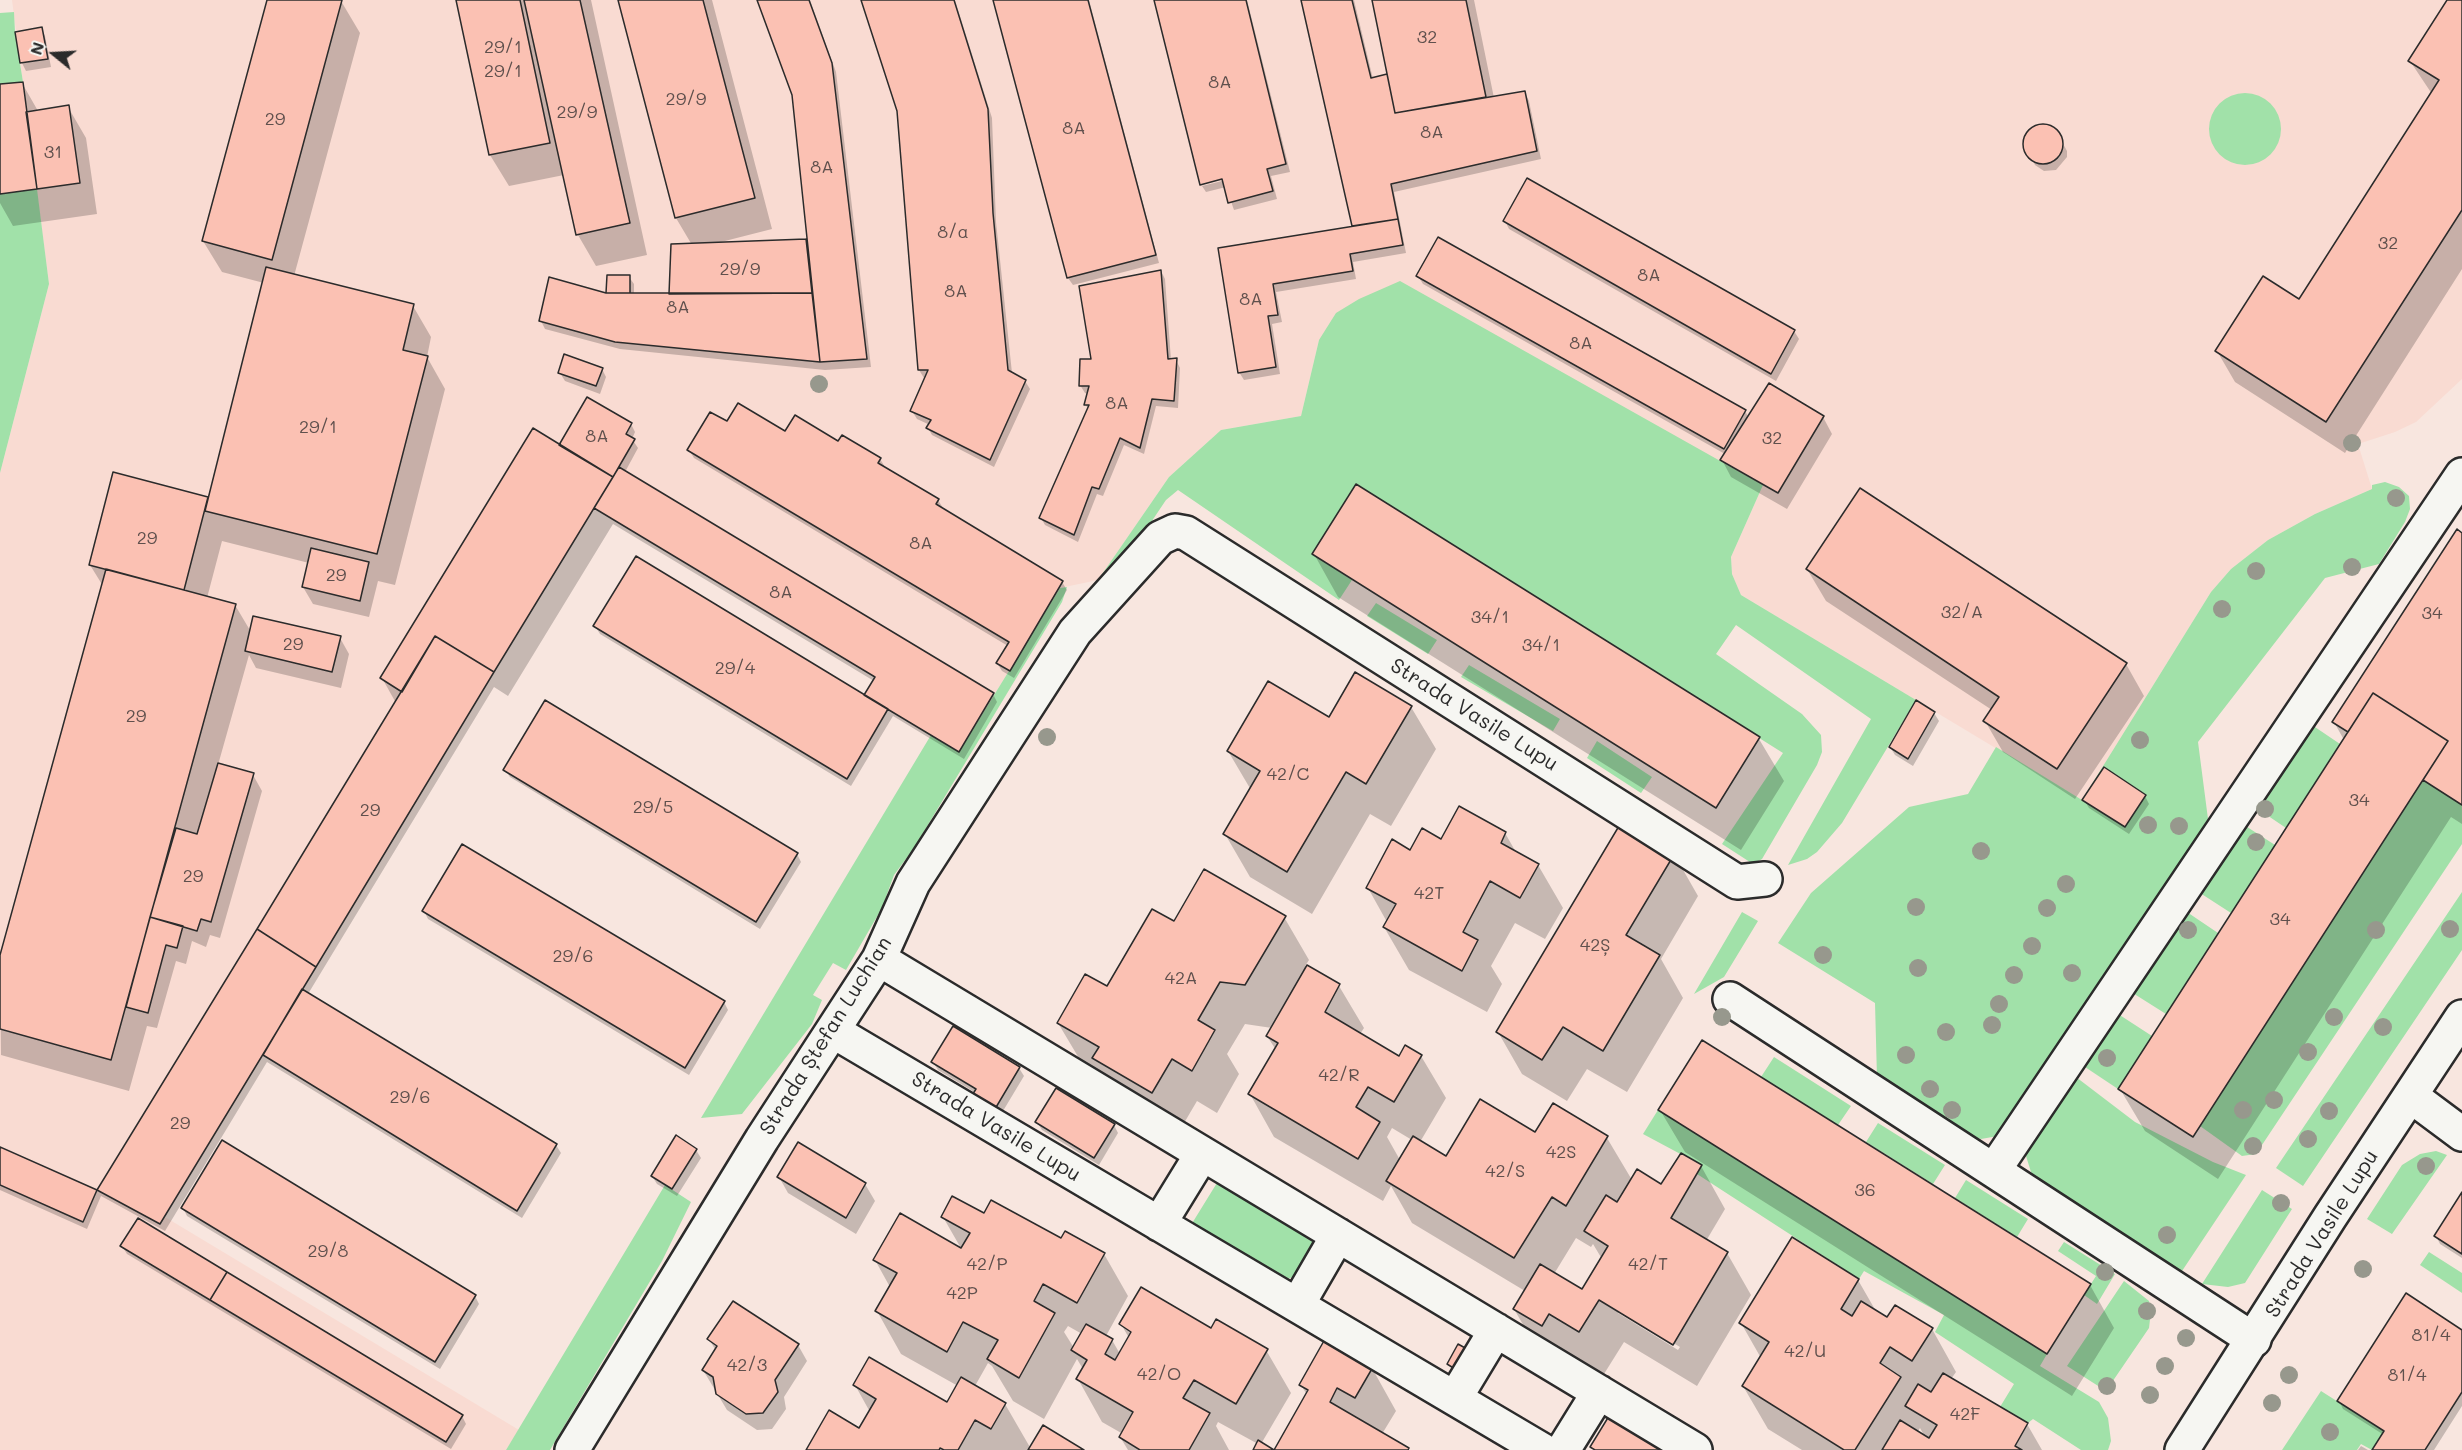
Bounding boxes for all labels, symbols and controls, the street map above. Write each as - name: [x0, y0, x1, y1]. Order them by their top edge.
- north arrow: [24, 24, 84, 84]
- house number: 32: [1417, 26, 1437, 48]
- house number: 29/1: [484, 36, 522, 58]
- text: N: [25, 39, 48, 57]
- house number: 29/1: [484, 60, 522, 82]
- house number: 8A: [1208, 71, 1232, 93]
- house number: 29/9: [666, 88, 706, 110]
- house number: 29/9: [557, 101, 597, 123]
- house number: 29: [265, 108, 285, 130]
- house number: 8A: [1062, 117, 1086, 139]
- house number: 8A: [1420, 121, 1444, 143]
- house number: 31: [44, 141, 62, 163]
- house number: 8A: [810, 156, 834, 178]
- house number: 8/a: [937, 221, 969, 243]
- house number: 32: [2378, 232, 2398, 254]
- house number: 29/9: [720, 258, 760, 280]
- house number: 8A: [1637, 264, 1661, 286]
- house number: 8A: [944, 280, 968, 302]
- house number: 8A: [1239, 288, 1263, 310]
- house number: 8A: [666, 296, 690, 318]
- house number: 8A: [1569, 332, 1593, 354]
- house number: 8A: [1105, 392, 1129, 414]
- house number: 29/1: [299, 416, 337, 438]
- house number: 8A: [585, 425, 609, 447]
- house number: 32: [1762, 427, 1782, 449]
- house number: 29: [137, 527, 157, 549]
- house number: 8A: [909, 532, 933, 554]
- house number: 29: [326, 564, 346, 586]
- house number: 8A: [769, 581, 793, 603]
- house number: 32/A: [1941, 601, 1983, 623]
- house number: 34: [2421, 602, 2443, 624]
- house number: 34/1: [1471, 606, 1509, 628]
- house number: 29: [283, 633, 303, 655]
- house number: 34/1: [1522, 634, 1560, 656]
- street label: Strada Vasile Lupu: [1385, 653, 1563, 777]
- house number: 29/4: [715, 657, 755, 679]
- house number: 29: [126, 705, 146, 727]
- house number: 42/C: [1267, 763, 1309, 785]
- house number: 34: [2348, 789, 2370, 811]
- house number: 29/5: [633, 796, 673, 818]
- house number: 29: [360, 799, 380, 821]
- house number: 29: [183, 865, 203, 887]
- house number: 42T: [1414, 882, 1444, 904]
- house number: 34: [2269, 908, 2291, 930]
- street label: Strada Ștefan Luchian: [755, 932, 897, 1140]
- house number: 42Ș: [1580, 934, 1610, 956]
- house number: 29/6: [553, 945, 593, 967]
- house number: 42A: [1164, 967, 1198, 989]
- house number: 42/R: [1318, 1064, 1360, 1086]
- street label: Strada Vasile Lupu: [907, 1067, 1085, 1187]
- house number: 29/6: [390, 1086, 430, 1108]
- house number: 29: [170, 1112, 190, 1134]
- house number: 42S: [1546, 1141, 1576, 1163]
- street label: Strada Vasile Lupu: [2260, 1145, 2384, 1323]
- house number: 42/S: [1485, 1160, 1525, 1182]
- house number: 36: [1854, 1179, 1876, 1201]
- house number: 29/8: [307, 1240, 349, 1262]
- house number: 42/P: [966, 1253, 1008, 1275]
- house number: 42/T: [1628, 1253, 1668, 1275]
- house number: 42P: [946, 1282, 978, 1304]
- house number: 81/4: [2412, 1324, 2450, 1346]
- house number: 42/U: [1784, 1340, 1826, 1362]
- house number: 42/3: [727, 1354, 767, 1376]
- house number: 42/O: [1137, 1363, 1181, 1385]
- house number: 81/4: [2388, 1364, 2426, 1386]
- house number: 42F: [1950, 1403, 1980, 1425]

